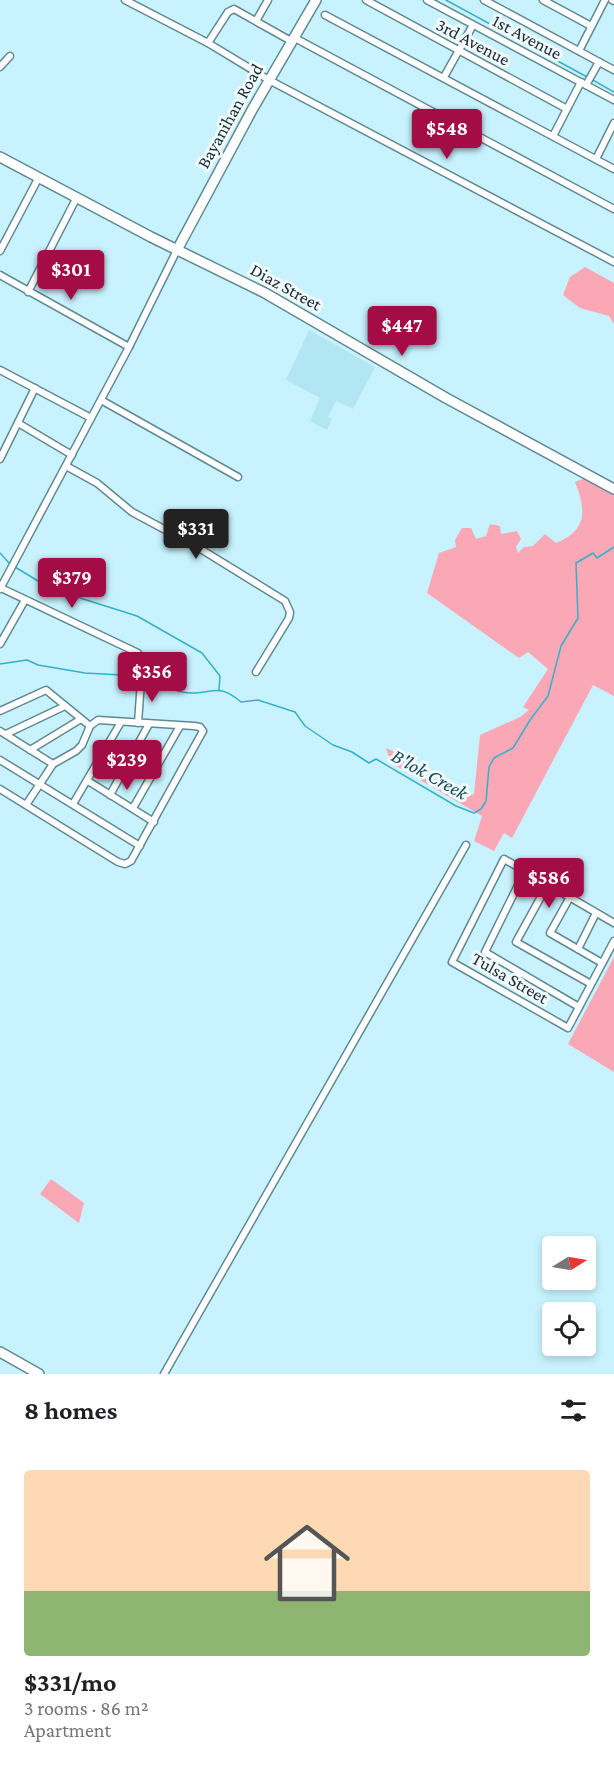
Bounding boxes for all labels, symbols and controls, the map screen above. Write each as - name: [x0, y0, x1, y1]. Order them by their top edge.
- street label: 1st Avenue: [489, 10, 565, 64]
- street label: 3rd Avenue: [433, 14, 513, 70]
- street label: Bayanihan Road: [193, 60, 267, 172]
- pin: $548: [411, 109, 483, 160]
- text: $548: [426, 117, 468, 139]
- pin: $301: [35, 250, 107, 301]
- text: $301: [51, 258, 91, 280]
- street label: Diaz Street: [247, 259, 326, 315]
- pin: $447: [366, 306, 438, 357]
- text: $447: [382, 314, 422, 336]
- pin: $331: [160, 509, 232, 560]
- text: $331: [178, 517, 214, 539]
- pin: $379: [36, 558, 108, 609]
- text: $379: [52, 566, 92, 588]
- pin: $356: [116, 652, 188, 703]
- text: $356: [132, 660, 172, 682]
- pin: $239: [91, 740, 163, 791]
- water label: B'lok Creek: [388, 744, 473, 805]
- text: $239: [107, 748, 147, 770]
- pin: $586: [513, 858, 585, 909]
- text: $586: [528, 866, 570, 888]
- street label: Tulsa Street: [468, 948, 553, 1008]
- north arrow: [542, 1236, 596, 1290]
- map controls: [542, 1236, 596, 1356]
- button: locate: [542, 1302, 596, 1356]
- icon: filters: [557, 1394, 590, 1427]
- text: 8 homes: [24, 1396, 117, 1425]
- icon: home: [253, 1509, 361, 1617]
- text: $331/mo: [24, 1668, 117, 1697]
- text: 3 rooms · 86 m²: [24, 1697, 149, 1719]
- text: Apartment: [24, 1719, 111, 1741]

